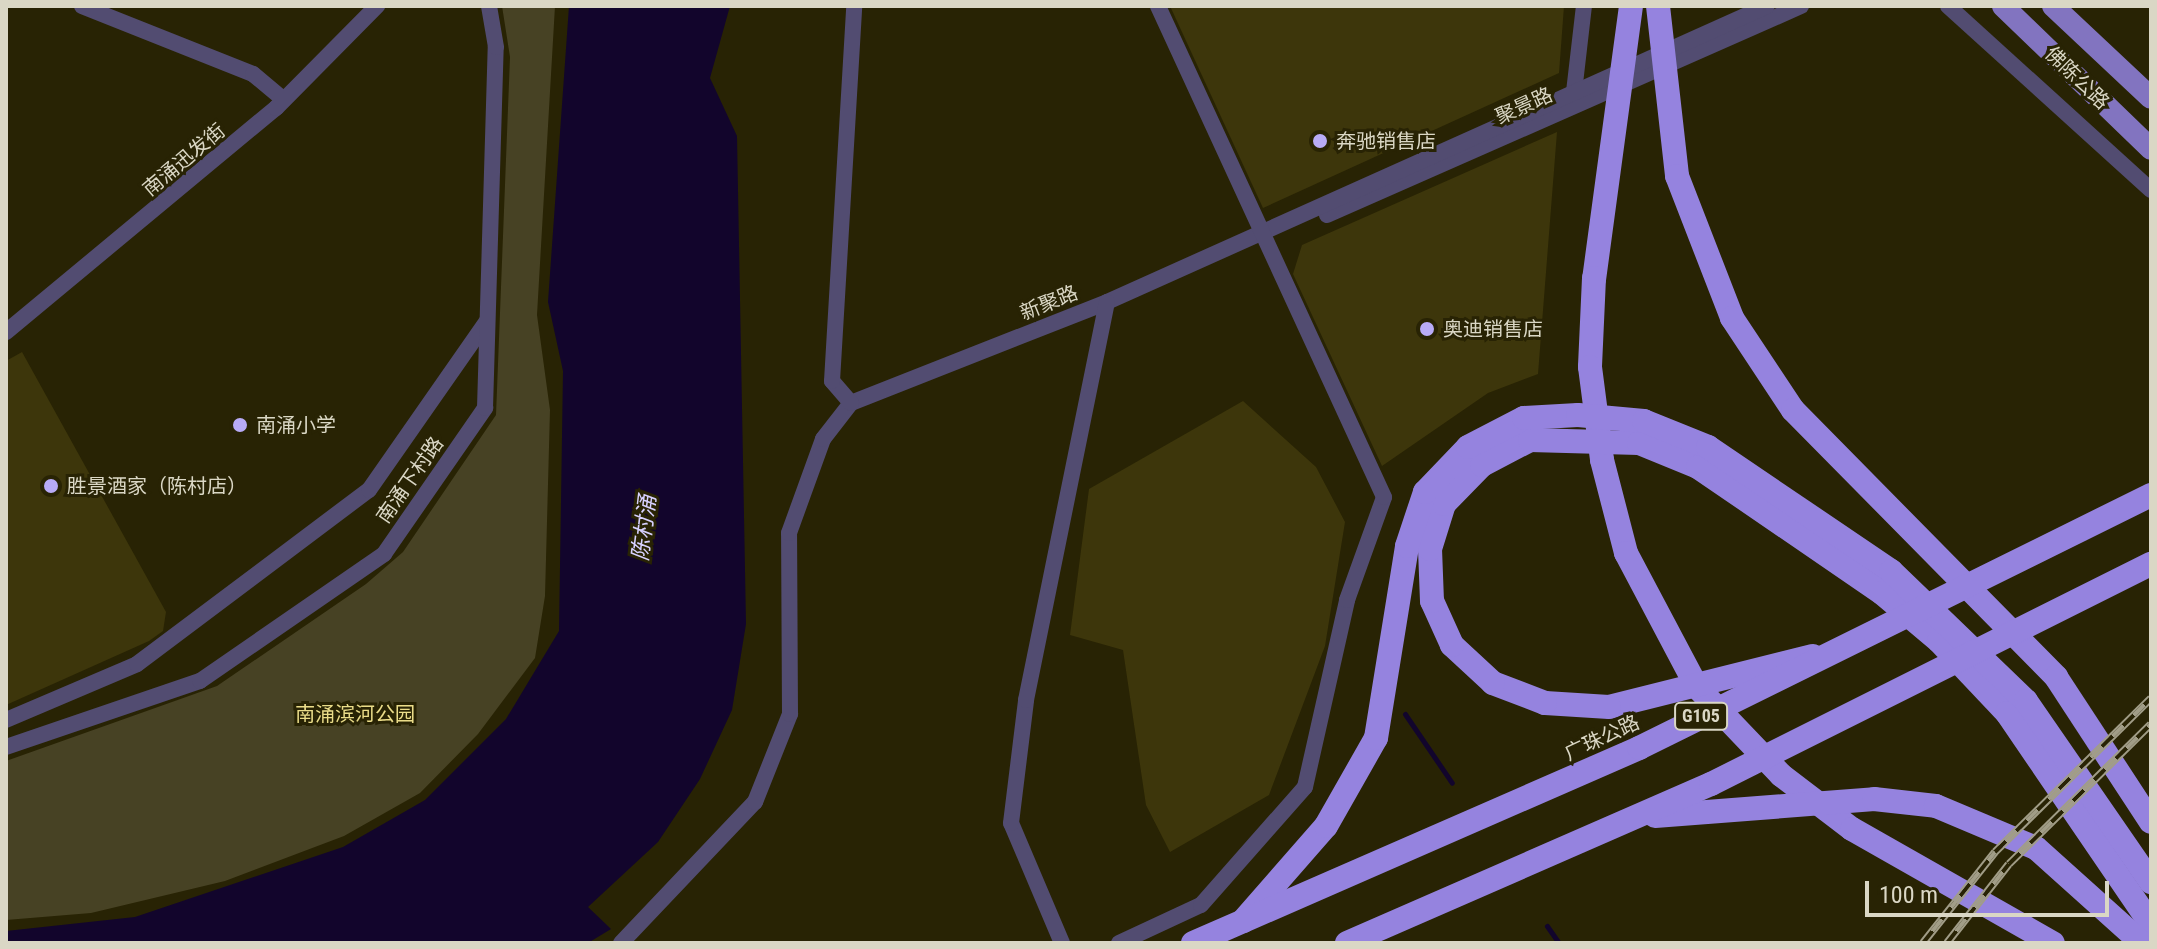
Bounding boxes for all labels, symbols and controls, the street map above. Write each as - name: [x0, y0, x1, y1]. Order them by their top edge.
- street label: 佛陈公路: [2040, 42, 2114, 114]
- street label: 聚景路: [1492, 83, 1556, 129]
- street label: 南涌迅发街: [138, 119, 230, 201]
- place label: 奔驰销售店: [1336, 129, 1436, 153]
- marker: 奔驰销售店: [1311, 132, 1329, 150]
- street label: 新聚路: [1017, 281, 1081, 325]
- place label: 奥迪销售店: [1443, 317, 1543, 341]
- marker: 奥迪销售店: [1418, 320, 1436, 338]
- place label: 南涌小学: [256, 413, 336, 437]
- marker: 南涌小学: [231, 416, 249, 434]
- street label: 南涌下村路: [371, 432, 449, 528]
- place label: 胜景酒家（陈村店）: [67, 474, 247, 498]
- marker: 胜景酒家（陈村店）: [42, 477, 60, 495]
- water label: 陈村涌: [627, 494, 661, 562]
- park label: 南涌滨河公园: [295, 702, 415, 726]
- road number: G105: [1673, 702, 1729, 730]
- street label: 广珠公路: [1561, 710, 1643, 766]
- scale bar: [1869, 865, 2113, 915]
- text: 100 m: [1879, 881, 1938, 909]

